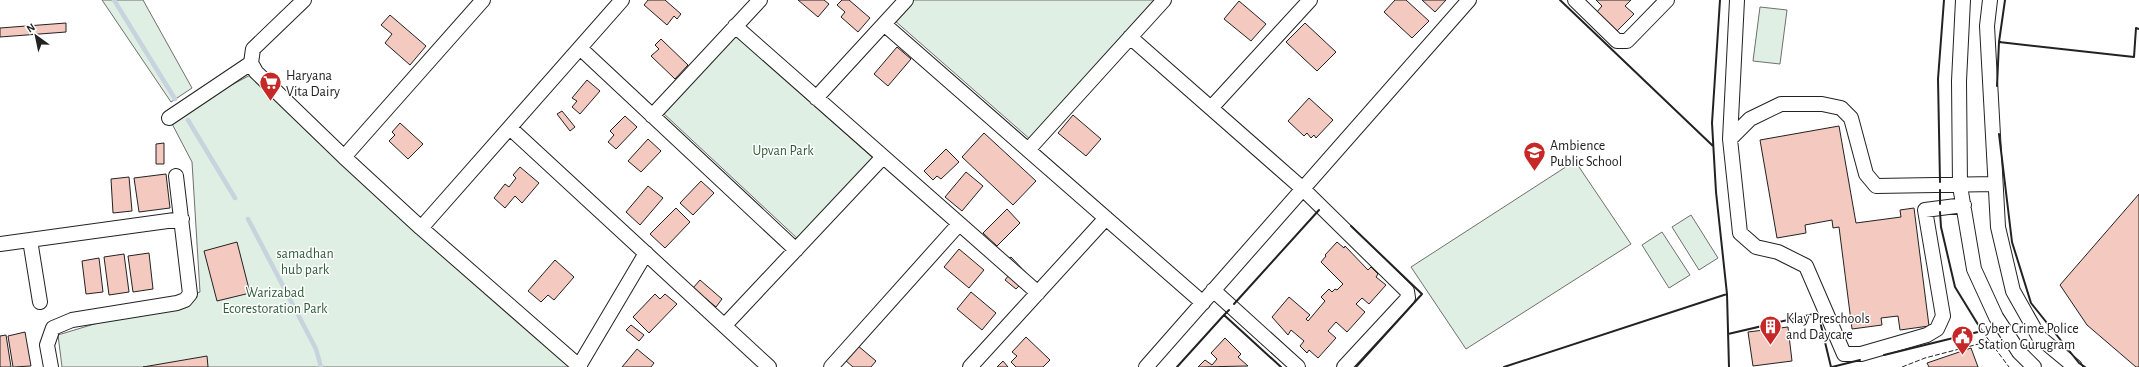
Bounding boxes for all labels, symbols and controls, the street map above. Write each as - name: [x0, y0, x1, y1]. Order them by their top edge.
- north arrow: [16, 16, 56, 56]
- text: N: [25, 21, 37, 35]
- place label: Haryana Vita Dairy: [286, 69, 340, 99]
- supermarket icon: Haryana Vita Dairy: [257, 70, 283, 103]
- place label: Ambience Public School: [1550, 139, 1622, 169]
- school or university icon: Ambience Public School: [1521, 140, 1547, 173]
- park label: Upvan Park: [752, 144, 814, 158]
- park label: samadhan hub park: [276, 247, 334, 277]
- park label: Warizabad Ecorestoration Park: [223, 286, 328, 316]
- place label: Klay Preschools and Daycare: [1786, 312, 1870, 342]
- building icon: Klay Preschools and Daycare: [1757, 313, 1783, 346]
- place label: Cyber Crime Police Station Gurugram: [1978, 322, 2079, 352]
- public building icon: Cyber Crime Police Station Gurugram: [1949, 323, 1975, 356]

